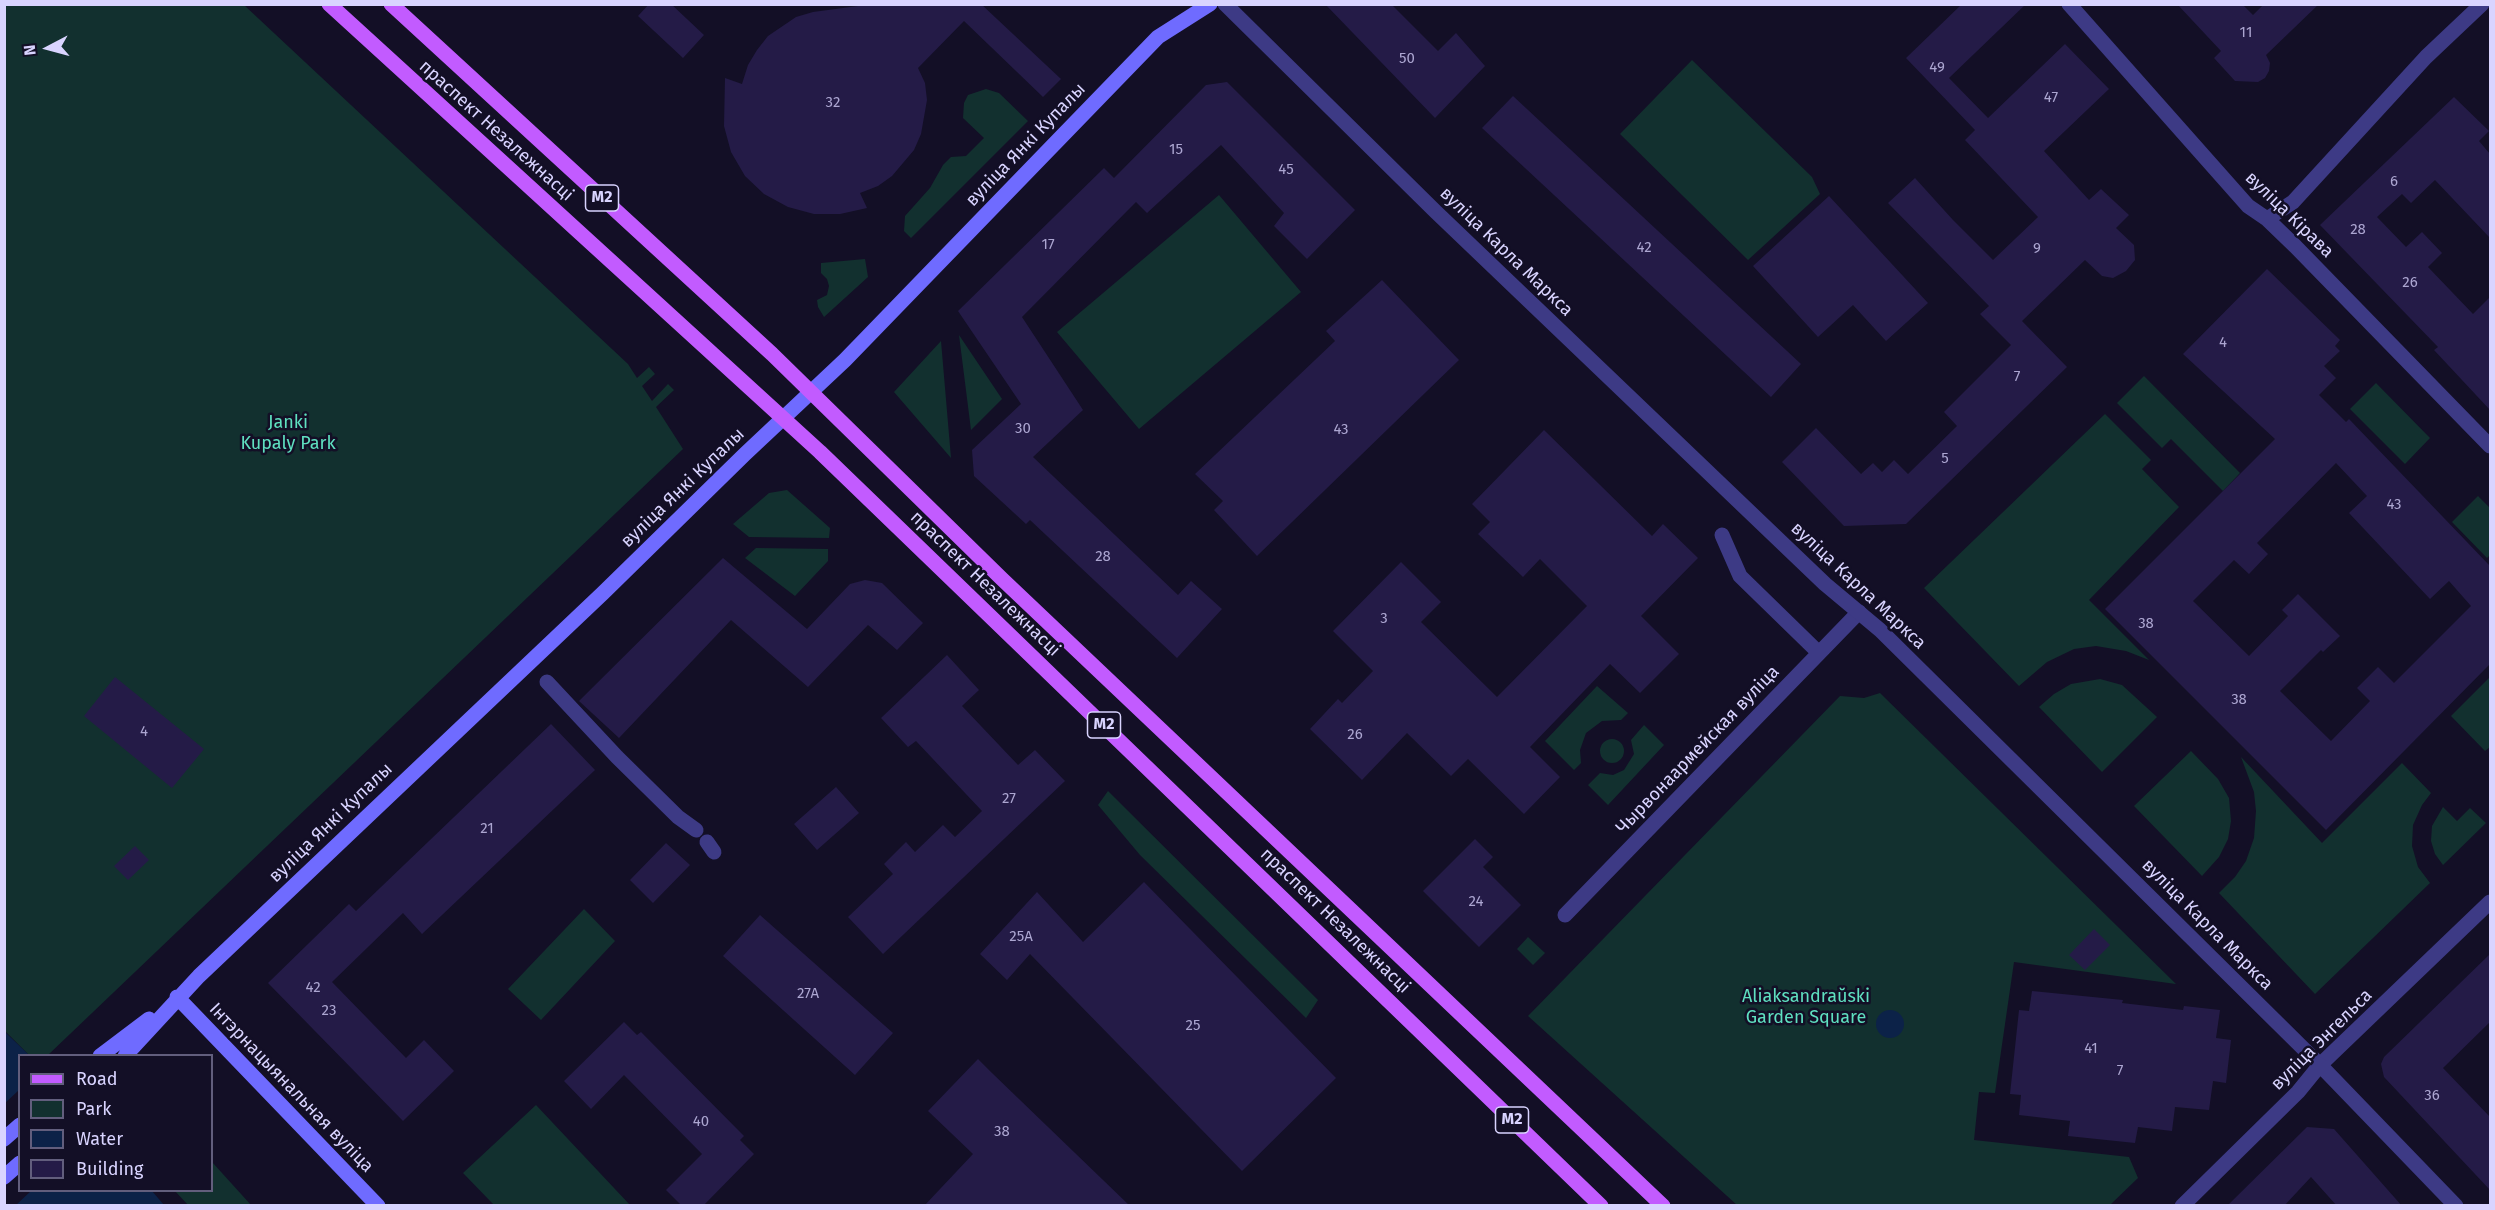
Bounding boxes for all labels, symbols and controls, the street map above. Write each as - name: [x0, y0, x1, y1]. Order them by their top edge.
- north arrow: [18, 18, 78, 78]
- house number: 11: [2240, 24, 2252, 42]
- text: N: [20, 44, 40, 56]
- house number: 50: [1399, 50, 1415, 68]
- street label: праспект Незалежнасці: [414, 56, 578, 206]
- house number: 49: [1929, 59, 1945, 77]
- street label: вуліца Янкі Купалы: [962, 79, 1090, 211]
- house number: 47: [2044, 89, 2058, 107]
- house number: 32: [826, 94, 840, 112]
- house number: 15: [1169, 141, 1183, 159]
- house number: 45: [1278, 161, 1294, 179]
- street label: вуліца Кірава: [2240, 167, 2338, 263]
- house number: 6: [2390, 173, 2398, 191]
- street label: вуліца Карла Маркса: [1435, 183, 1577, 321]
- road number: М2: [586, 185, 618, 211]
- house number: 28: [2350, 221, 2366, 239]
- house number: 17: [1041, 236, 1055, 254]
- house number: 42: [1636, 239, 1652, 257]
- house number: 9: [2033, 240, 2041, 258]
- house number: 26: [2402, 274, 2418, 292]
- house number: 4: [2219, 334, 2227, 352]
- house number: 7: [2014, 368, 2020, 386]
- park label: Janki Kupaly Park: [240, 412, 336, 454]
- house number: 30: [1015, 420, 1031, 438]
- house number: 43: [1333, 421, 1349, 439]
- street label: вуліца Янкі Купалы: [617, 424, 749, 552]
- house number: 5: [1941, 450, 1949, 468]
- house number: 43: [2386, 496, 2402, 514]
- street label: праспект Незалежнасці: [906, 507, 1064, 661]
- street label: вуліца Карла Маркса: [1786, 518, 1930, 654]
- house number: 28: [1095, 548, 1111, 566]
- house number: 3: [1380, 610, 1388, 628]
- house number: 38: [2138, 615, 2154, 633]
- street label: Чырвонаармейская вуліца: [1612, 661, 1784, 839]
- house number: 38: [2231, 691, 2247, 709]
- road number: М2: [1088, 712, 1120, 738]
- house number: 4: [140, 723, 148, 741]
- house number: 26: [1347, 726, 1363, 744]
- street label: вуліца Янкі Купалы: [265, 759, 397, 887]
- house number: 27: [1002, 790, 1016, 808]
- house number: 21: [480, 820, 494, 838]
- street label: праспект Незалежнасці: [1256, 844, 1414, 998]
- street label: вуліца Карла Маркса: [2137, 855, 2277, 995]
- house number: 24: [1469, 893, 1483, 911]
- house number: 25А: [1009, 928, 1033, 946]
- house number: 42: [305, 979, 321, 997]
- house number: 27А: [797, 985, 819, 1003]
- street label: вуліца Энгельса: [2267, 985, 2377, 1095]
- park label: Aliaksandraŭski Garden Square: [1742, 986, 1870, 1028]
- street label: Інтэрнацыянальная вуліца: [204, 999, 378, 1177]
- house number: 23: [322, 1002, 336, 1020]
- house number: 25: [1186, 1017, 1200, 1035]
- house number: 41: [2084, 1040, 2098, 1058]
- legend: [18, 1054, 213, 1192]
- house number: 7: [2117, 1062, 2123, 1080]
- text: Road: [76, 1068, 118, 1090]
- house number: 36: [2424, 1087, 2440, 1105]
- text: Park: [76, 1098, 111, 1120]
- road number: М2: [1496, 1107, 1528, 1133]
- house number: 40: [693, 1113, 709, 1131]
- house number: 38: [994, 1123, 1010, 1141]
- text: Water: [76, 1128, 123, 1150]
- text: Building: [76, 1158, 143, 1180]

